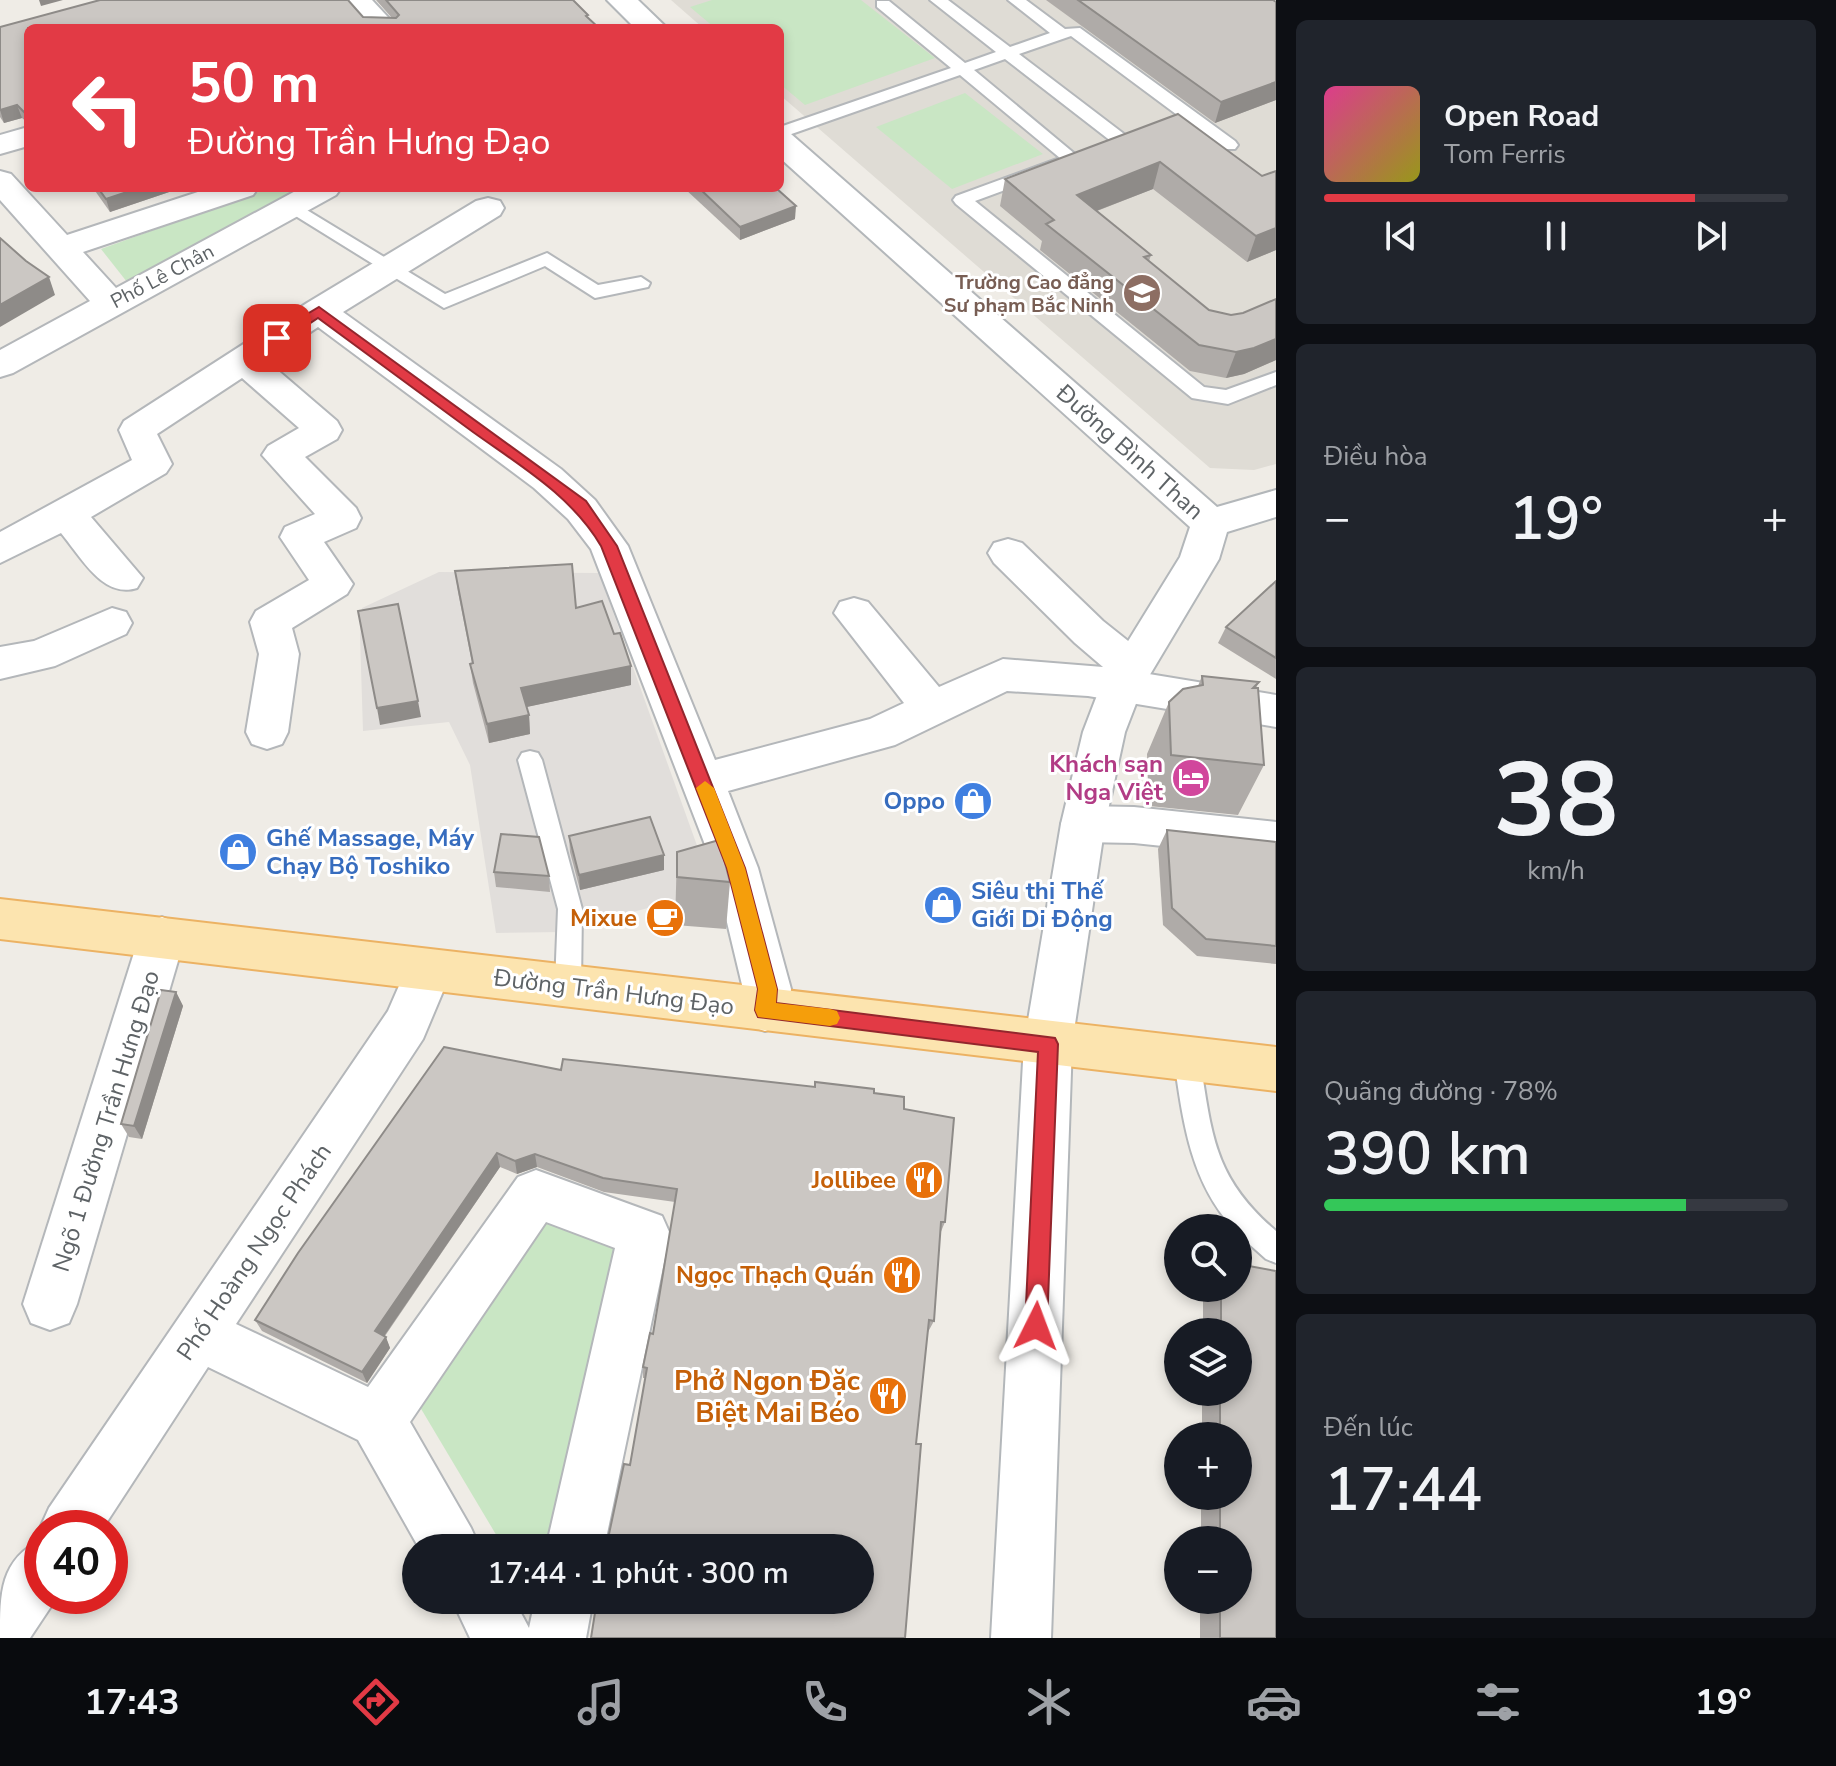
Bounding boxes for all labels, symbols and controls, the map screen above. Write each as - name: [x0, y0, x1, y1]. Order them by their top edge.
- text: 50 m: [188, 45, 319, 122]
- icon: left: [56, 56, 160, 160]
- text: Open Road: [1444, 96, 1599, 137]
- text: Đường Trần Hưng Đạo: [188, 118, 550, 167]
- text: Tom Ferris: [1444, 137, 1566, 172]
- icon: previous: [1379, 214, 1423, 258]
- icon: pause: [1534, 214, 1578, 258]
- icon: next: [1689, 214, 1733, 258]
- street label: Phố Lê Chân: [106, 238, 219, 315]
- place label: Trường Cao đẳng Sư phạm Bắc Ninh: [944, 269, 1114, 319]
- school or university icon: Trường Cao đẳng Sư phạm Bắc Ninh: [1121, 272, 1163, 314]
- pin: [243, 304, 311, 372]
- icon: arrive: [255, 316, 299, 360]
- street label: Đường Bình Than: [1049, 376, 1211, 527]
- text: Điều hòa: [1324, 439, 1427, 474]
- text: 19°: [1509, 478, 1603, 560]
- text: −: [1324, 489, 1350, 549]
- text: +: [1762, 489, 1788, 549]
- text: 38: [1494, 730, 1618, 872]
- place label: Khách sạn Nga Việt: [1049, 748, 1164, 808]
- hotel icon: Khách sạn Nga Việt: [1170, 757, 1212, 799]
- shop icon: Oppo: [952, 780, 994, 822]
- place label: Oppo: [884, 785, 945, 817]
- place label: Ghế Massage, Máy Chạy Bộ Toshiko: [266, 822, 474, 882]
- shop icon: Ghế Massage, Máy Chạy Bộ Toshiko: [217, 831, 259, 873]
- text: km/h: [1527, 853, 1585, 888]
- place label: Siêu thị Thế Giới Di Động: [971, 875, 1113, 935]
- shop icon: Siêu thị Thế Giới Di Động: [922, 884, 964, 926]
- cafe icon: Mixue: [644, 897, 686, 939]
- place label: Mixue: [570, 902, 637, 934]
- street label: Đường Trần Hưng Đạo: [491, 961, 736, 1023]
- street label: Ngõ 1 Đường Trần Hưng Đạo: [45, 966, 167, 1276]
- text: Quãng đường · 78%: [1324, 1074, 1558, 1109]
- text: 390 km: [1324, 1113, 1531, 1195]
- street label: Phố Hoàng Ngọc Phách: [169, 1137, 339, 1367]
- restaurant icon: Jollibee: [903, 1159, 945, 1201]
- place label: Jollibee: [811, 1164, 896, 1196]
- map controls: [1164, 1214, 1252, 1614]
- button: search: [1164, 1214, 1252, 1302]
- restaurant icon: Ngọc Thạch Quán: [881, 1254, 923, 1296]
- place label: Ngọc Thạch Quán: [676, 1259, 874, 1291]
- position arrow: [994, 1284, 1078, 1368]
- button: layers: [1164, 1318, 1252, 1406]
- place label: Phở Ngon Đặc Biệt Mai Béo: [674, 1362, 860, 1432]
- restaurant icon: Phở Ngon Đặc Biệt Mai Béo: [867, 1375, 909, 1417]
- text: Đến lúc: [1324, 1410, 1413, 1445]
- button: +: [1164, 1422, 1252, 1510]
- text: 17:44: [1324, 1449, 1482, 1531]
- speed limit sign: 40: [24, 1510, 128, 1614]
- button: −: [1164, 1526, 1252, 1614]
- text: 17:44 · 1 phút · 300 m: [487, 1553, 789, 1594]
- icon: directions: [348, 1674, 404, 1730]
- icon: music: [573, 1674, 629, 1730]
- icon: phone: [797, 1674, 853, 1730]
- icon: climate: [1021, 1674, 1077, 1730]
- icon: car: [1246, 1674, 1302, 1730]
- icon: filters: [1470, 1674, 1526, 1730]
- text: 17:43: [84, 1678, 180, 1727]
- text: 19°: [1695, 1678, 1752, 1727]

